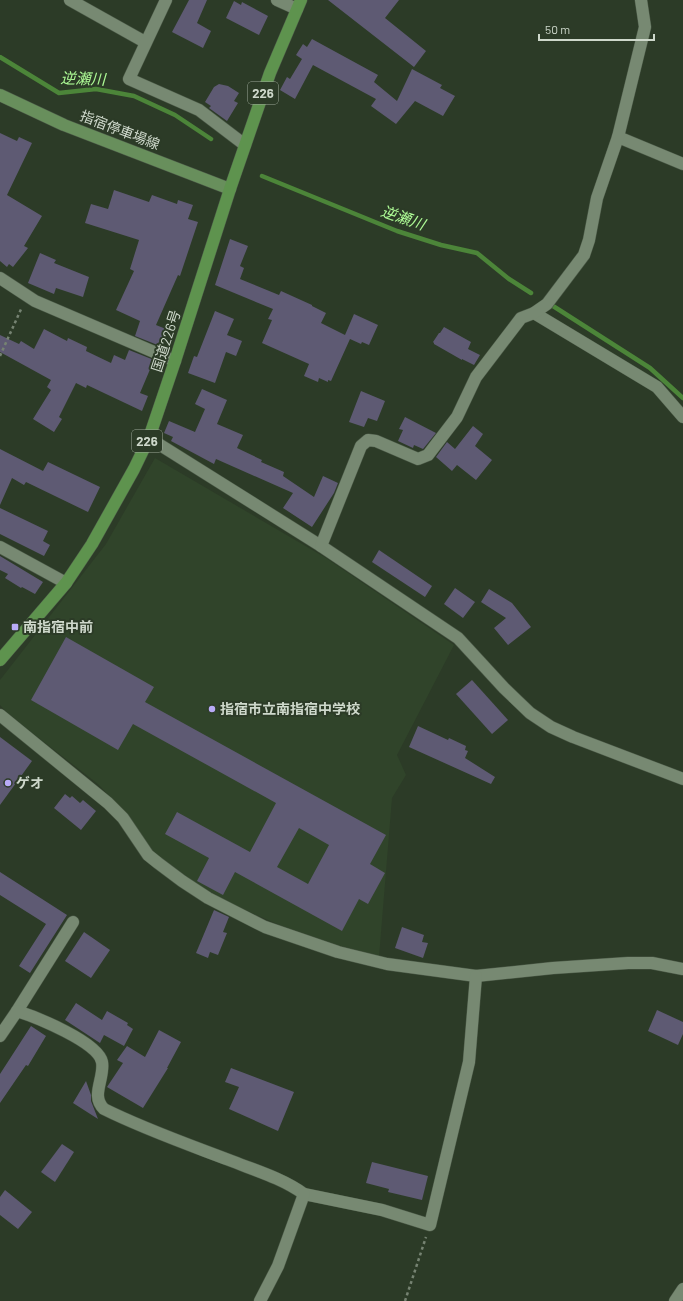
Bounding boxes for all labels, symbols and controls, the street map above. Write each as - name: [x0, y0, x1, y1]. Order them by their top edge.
- scale bar: [539, 16, 654, 42]
- text: 50 m: [545, 22, 570, 36]
- water label: 逆瀬川: [60, 68, 108, 88]
- road number: 226: [248, 82, 278, 104]
- street label: 指宿停車場線: [78, 107, 162, 153]
- water label: 逆瀬川: [379, 201, 429, 234]
- street label: 国道226号: [148, 308, 184, 374]
- road number: 226: [132, 430, 162, 452]
- place label: 南指宿中前: [23, 618, 93, 635]
- marker: 南指宿中前: [10, 622, 20, 632]
- place label: 指宿市立南指宿中学校: [220, 700, 360, 717]
- marker: 指宿市立南指宿中学校: [207, 704, 217, 714]
- place label: ゲオ: [16, 774, 44, 791]
- marker: ゲオ: [3, 778, 13, 788]

